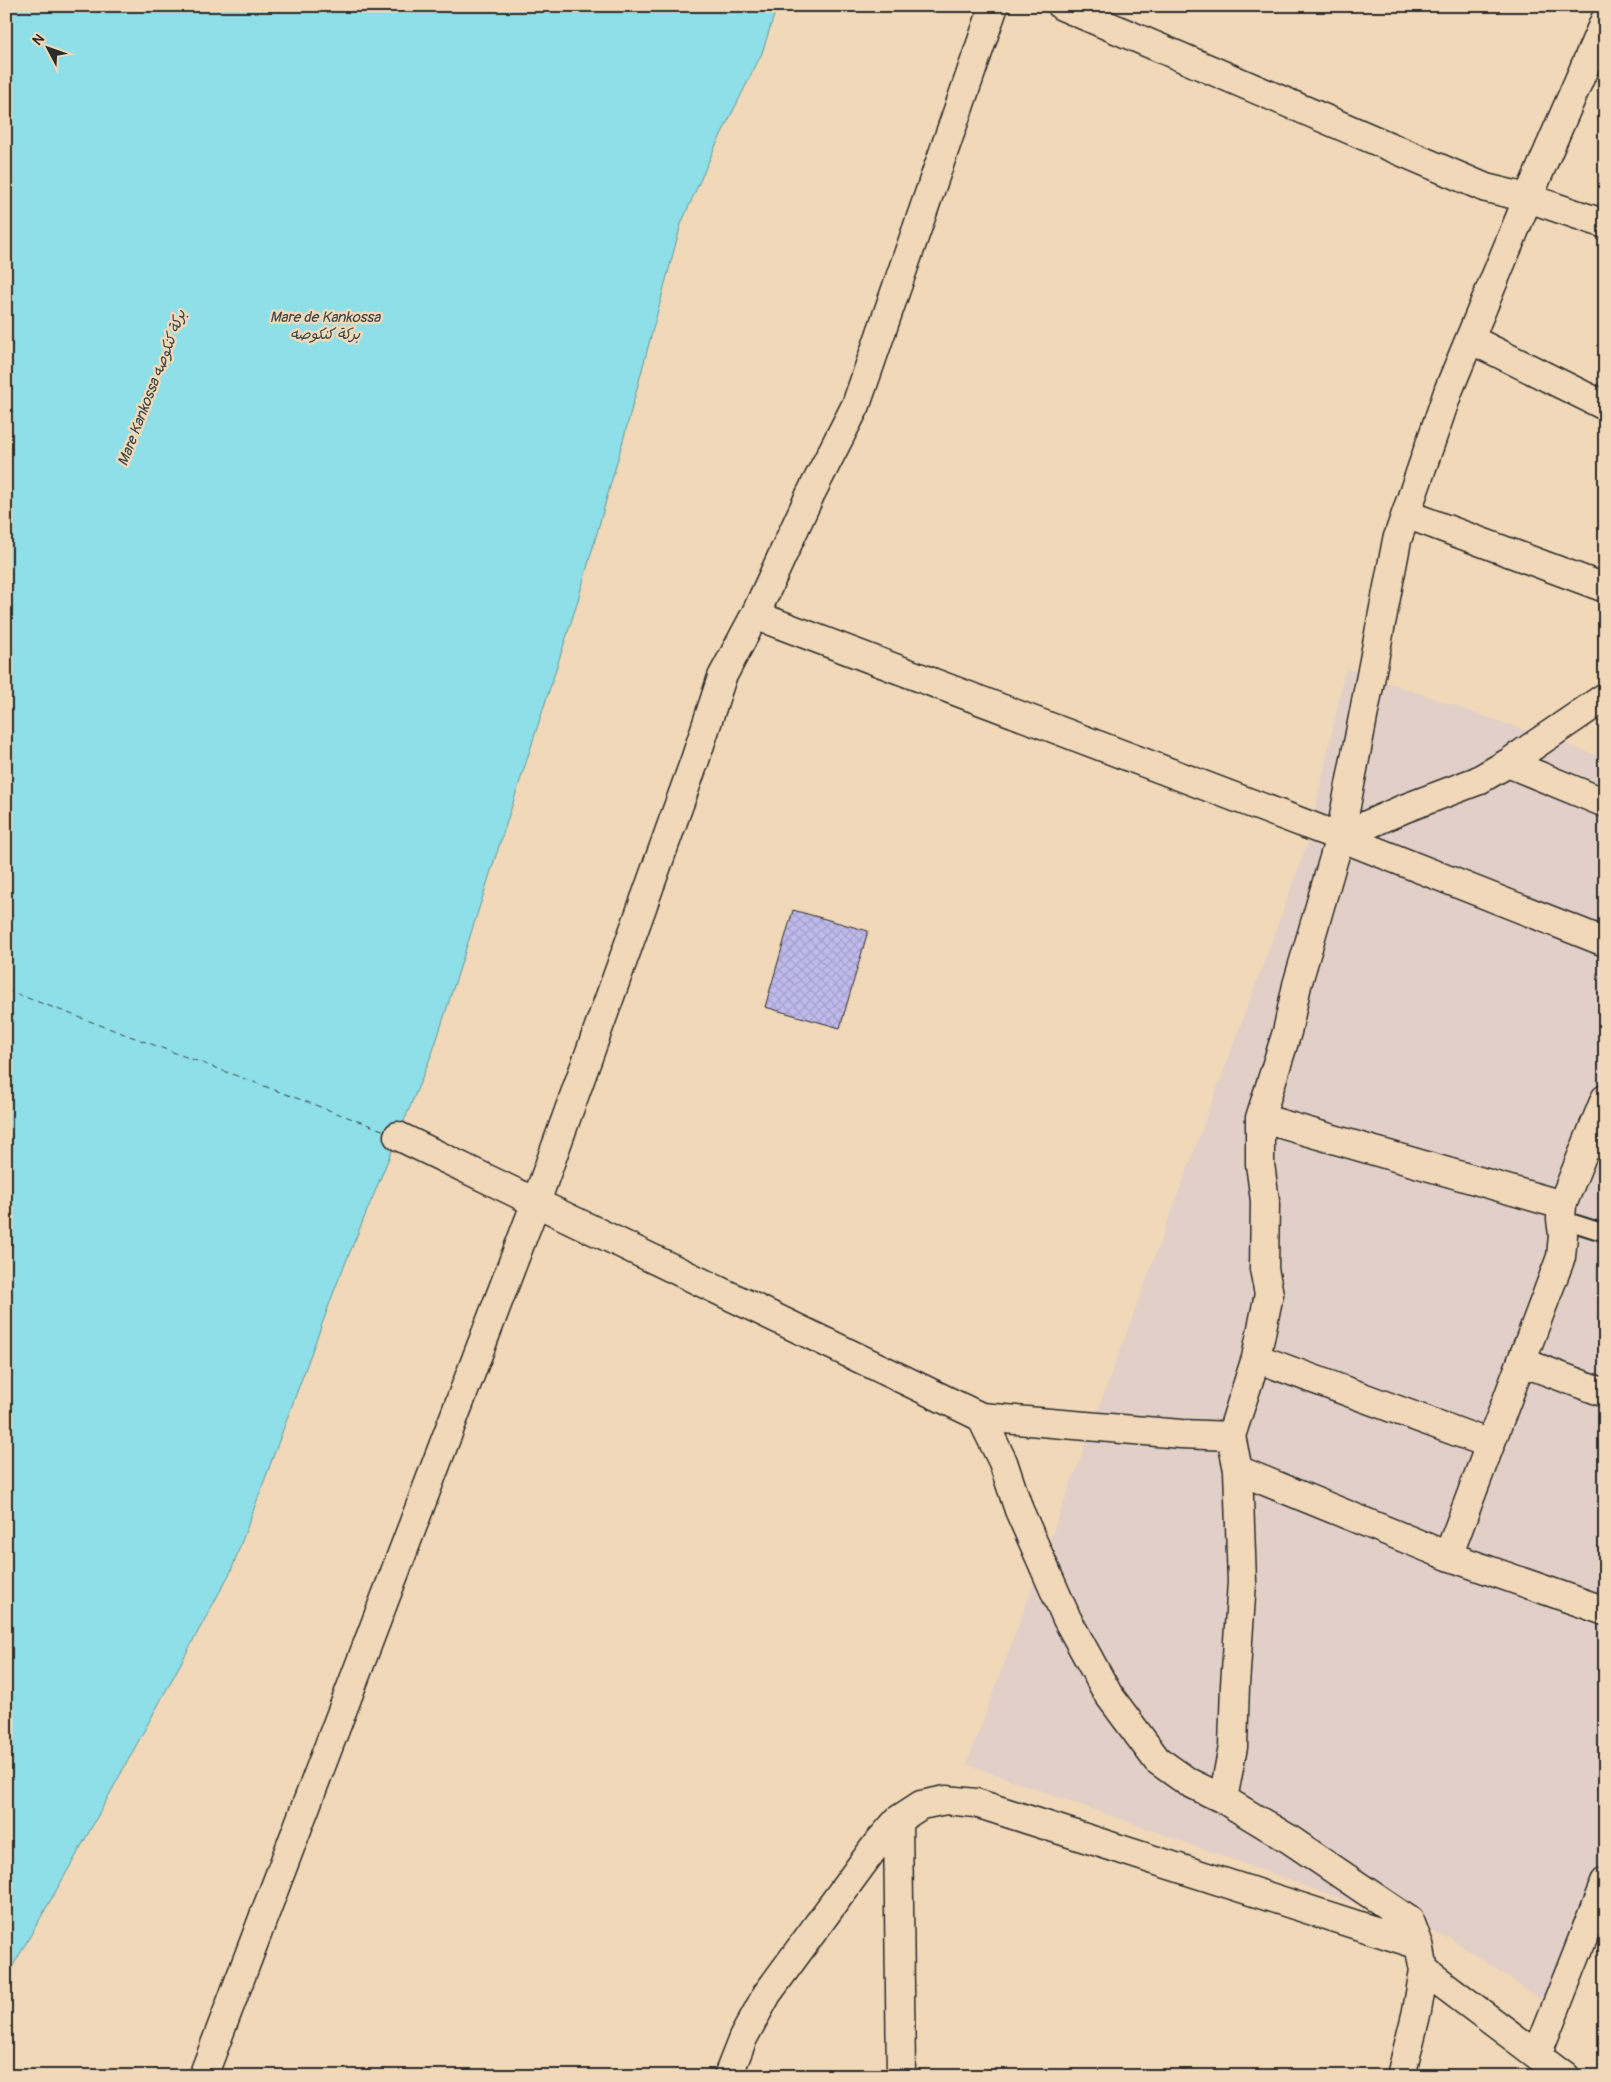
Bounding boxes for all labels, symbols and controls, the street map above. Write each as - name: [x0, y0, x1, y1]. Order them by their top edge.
- north arrow: [22, 22, 72, 72]
- text: N: [29, 31, 48, 49]
- water label: Mare Kankossa بركة كنكوصه: [113, 307, 191, 469]
- water label: Mare de Kankossa بركة كنكوصه: [270, 308, 381, 344]

